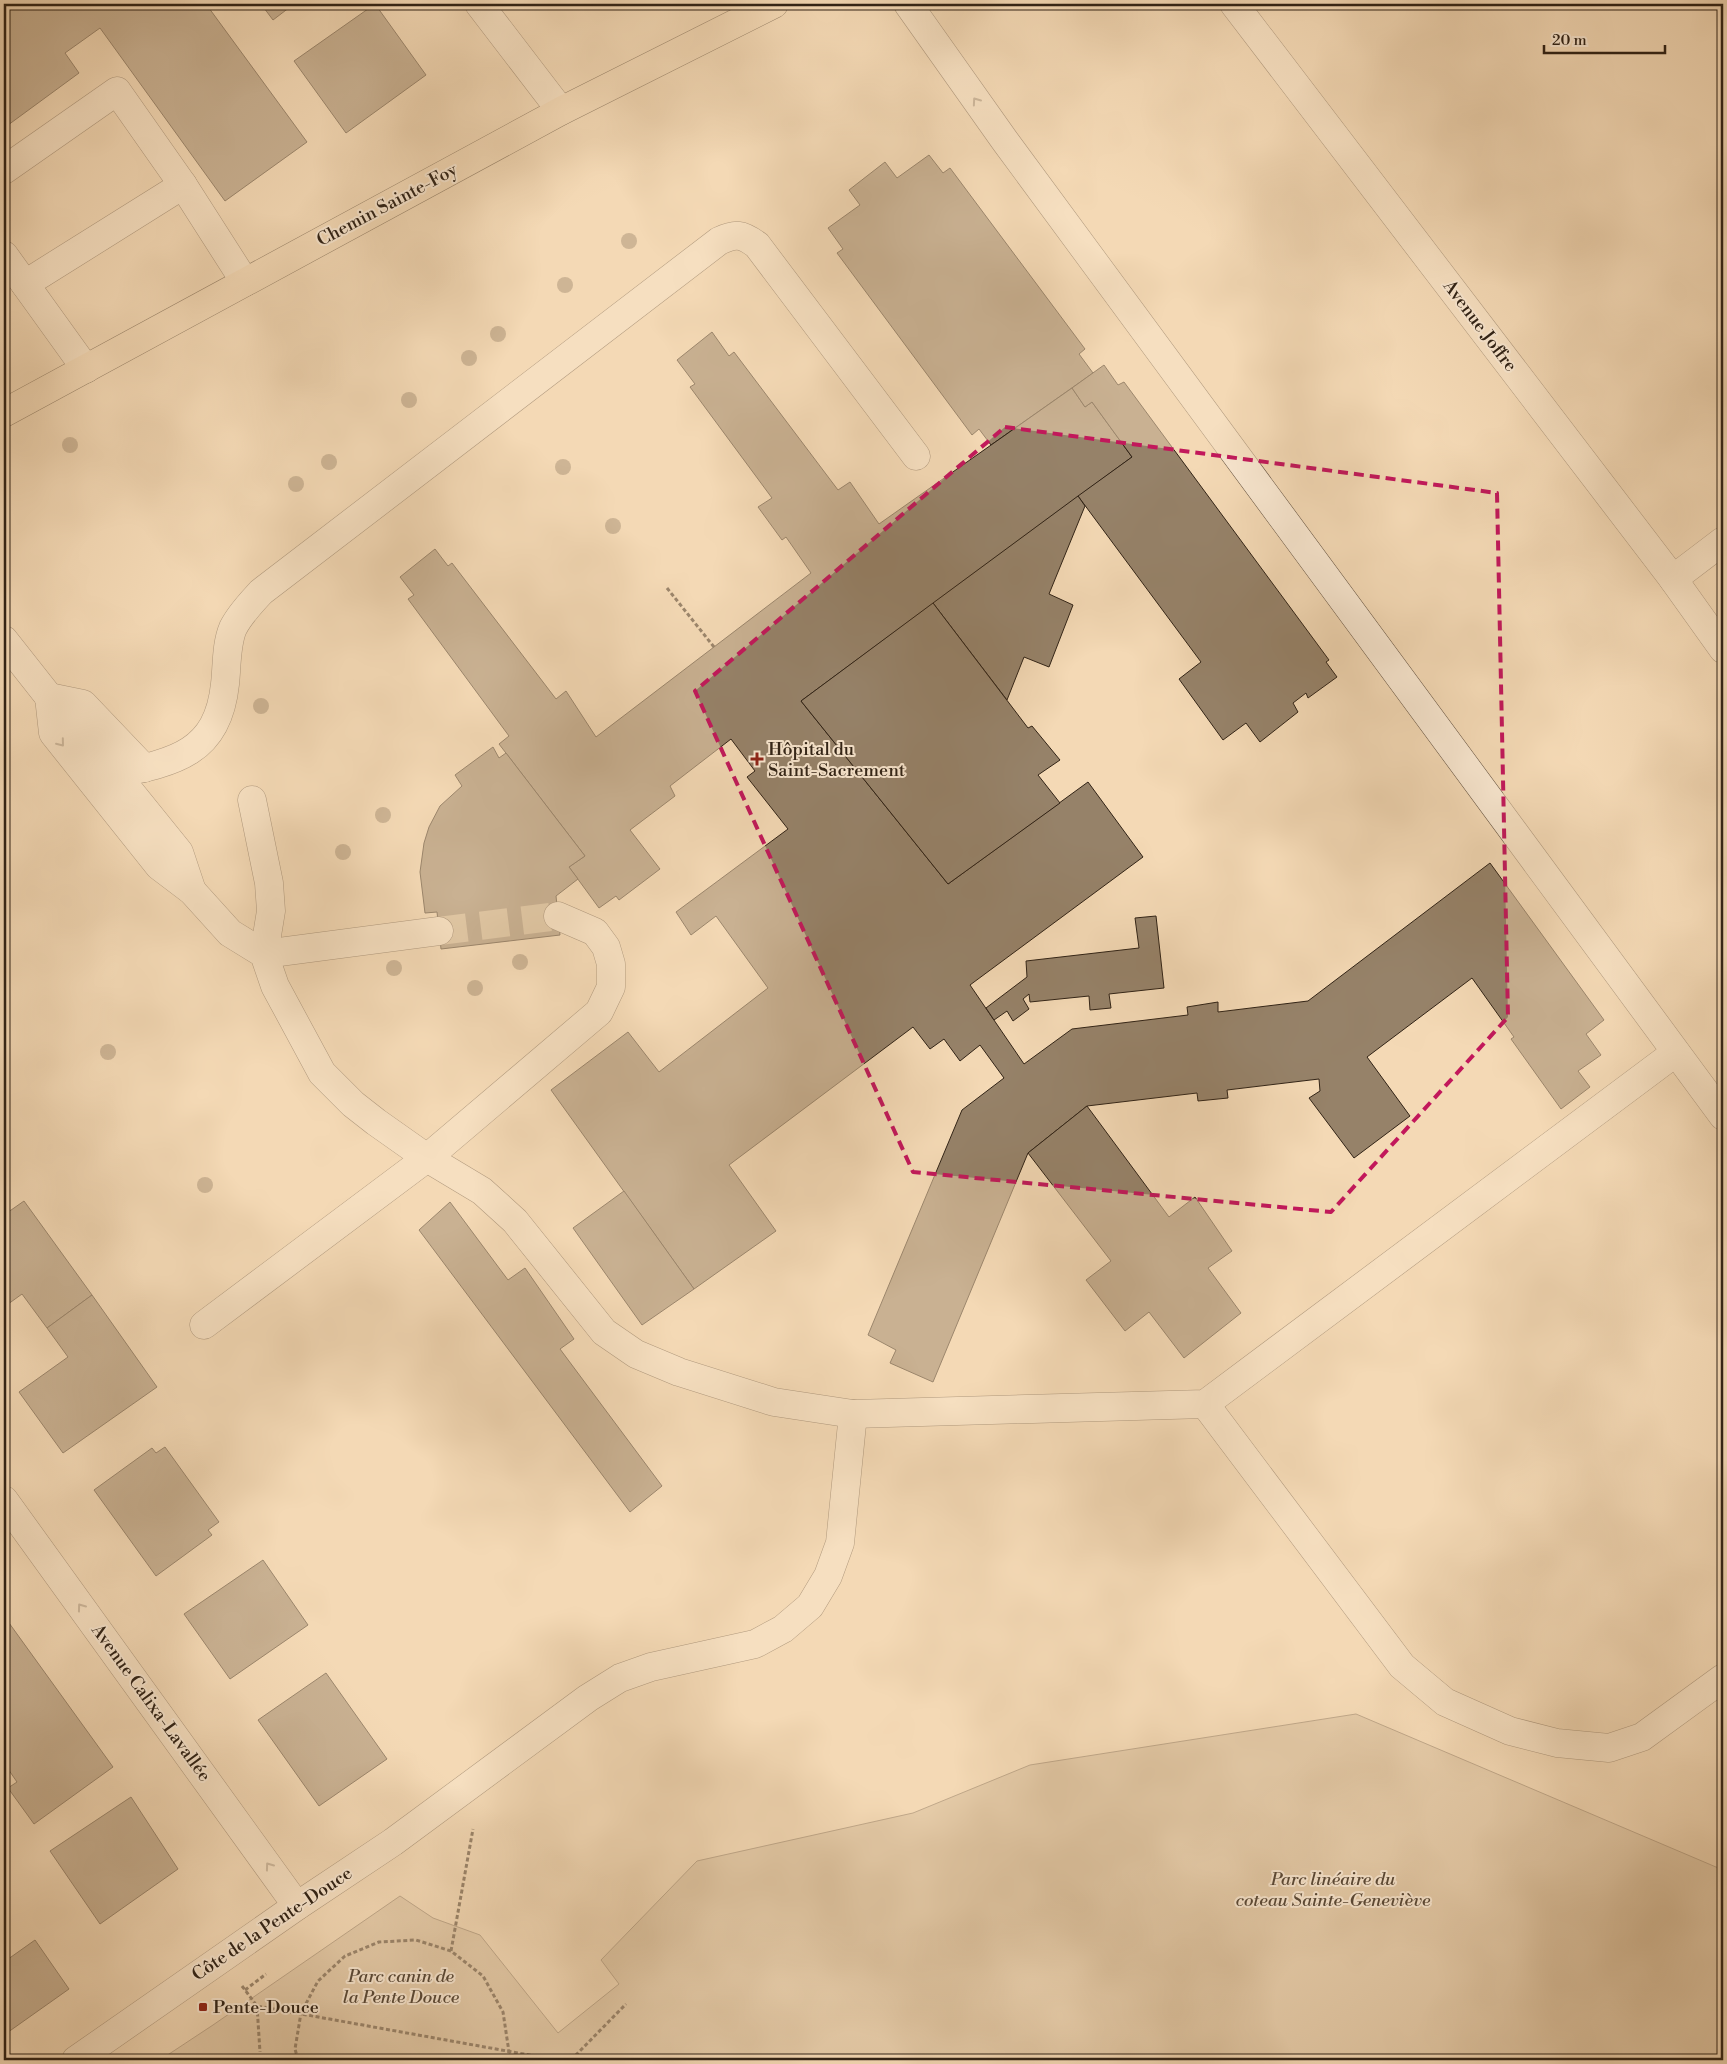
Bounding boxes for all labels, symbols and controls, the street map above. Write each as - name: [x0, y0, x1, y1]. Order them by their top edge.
- scale bar: [1544, 22, 1666, 54]
- text: 20 m: [1552, 31, 1587, 50]
- one-way arrow: [973, 98, 983, 107]
- street label: Chemin Sainte-Foy: [313, 158, 461, 252]
- street label: Avenue Joffre: [1437, 275, 1522, 376]
- one-way arrow: [55, 737, 64, 747]
- place label: Hôpital du Saint-Sacrement: [768, 738, 906, 782]
- marker: Hôpital du Saint-Sacrement: [750, 752, 764, 766]
- one-way arrow: [78, 1603, 87, 1613]
- street label: Avenue Calixa-Lavallée: [86, 1619, 216, 1786]
- street label: Côte de la Pente-Douce: [187, 1862, 357, 1986]
- one-way arrow: [266, 1863, 275, 1872]
- park label: Parc linéaire du coteau Sainte-Geneviève: [1236, 1868, 1431, 1912]
- park label: Parc canin de la Pente Douce: [343, 1965, 460, 2009]
- place label: Pente-Douce: [213, 1996, 319, 2019]
- marker: Pente-Douce: [197, 2001, 209, 2013]

